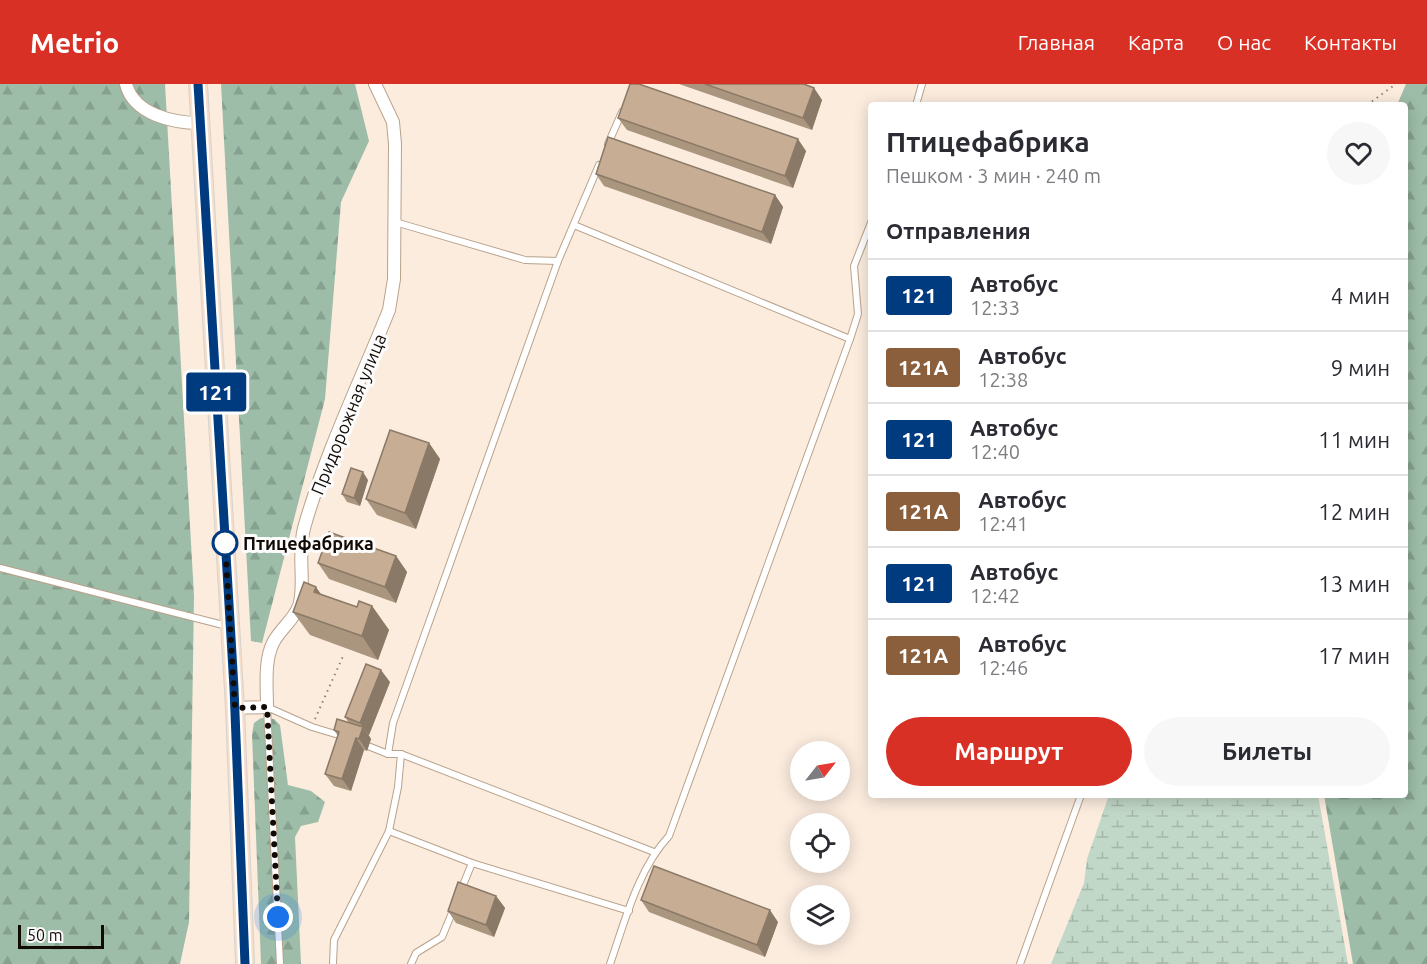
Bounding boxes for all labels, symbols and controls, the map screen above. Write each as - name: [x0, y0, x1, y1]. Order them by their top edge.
- text: Metrio: [30, 27, 119, 58]
- text: Главная: [1018, 30, 1095, 54]
- text: Карта: [1128, 30, 1184, 54]
- text: О нас: [1217, 30, 1271, 54]
- text: Контакты: [1304, 30, 1397, 54]
- button: heart: [1327, 122, 1390, 185]
- text: Птицефабрика: [886, 126, 1090, 157]
- text: Пешком · 3 мин · 240 m: [886, 164, 1101, 187]
- text: Отправления: [886, 218, 1031, 243]
- text: Автобус: [970, 271, 1058, 296]
- text: 121: [901, 283, 937, 307]
- text: 4 мин: [1331, 283, 1390, 308]
- text: 12:33: [970, 296, 1020, 319]
- street label: Придорожная улица: [307, 331, 389, 497]
- text: Автобус: [978, 343, 1067, 368]
- text: 121А: [898, 355, 948, 379]
- text: 9 мин: [1331, 355, 1390, 380]
- text: 12:38: [978, 368, 1028, 391]
- line badge: 121: [182, 372, 250, 412]
- text: 121: [198, 380, 234, 404]
- text: Автобус: [970, 415, 1058, 440]
- text: 121: [901, 427, 937, 451]
- text: 11 мин: [1318, 427, 1390, 452]
- text: 12:40: [970, 440, 1020, 463]
- text: Автобус: [978, 487, 1067, 512]
- text: 121А: [898, 499, 948, 523]
- text: 12 мин: [1318, 499, 1390, 524]
- text: 12:41: [978, 512, 1028, 535]
- marker: Птицефабрика: [212, 530, 238, 556]
- place label: Птицефабрика: [243, 533, 374, 553]
- text: Автобус: [970, 559, 1058, 584]
- text: 121: [901, 571, 937, 595]
- text: 13 мин: [1318, 571, 1390, 596]
- text: 12:42: [970, 584, 1020, 607]
- text: Автобус: [978, 631, 1067, 656]
- text: 121А: [898, 643, 948, 667]
- text: 17 мин: [1318, 643, 1390, 668]
- text: 12:46: [978, 656, 1028, 679]
- button: Маршрут: [886, 717, 1132, 786]
- button: Билеты: [1144, 717, 1390, 786]
- north arrow: [790, 741, 850, 801]
- map controls: [790, 741, 850, 945]
- button: locate: [790, 813, 850, 873]
- button: layers: [790, 885, 850, 945]
- your location: [263, 902, 293, 932]
- scale bar: [18, 922, 104, 950]
- text: 50 m: [27, 926, 63, 944]

